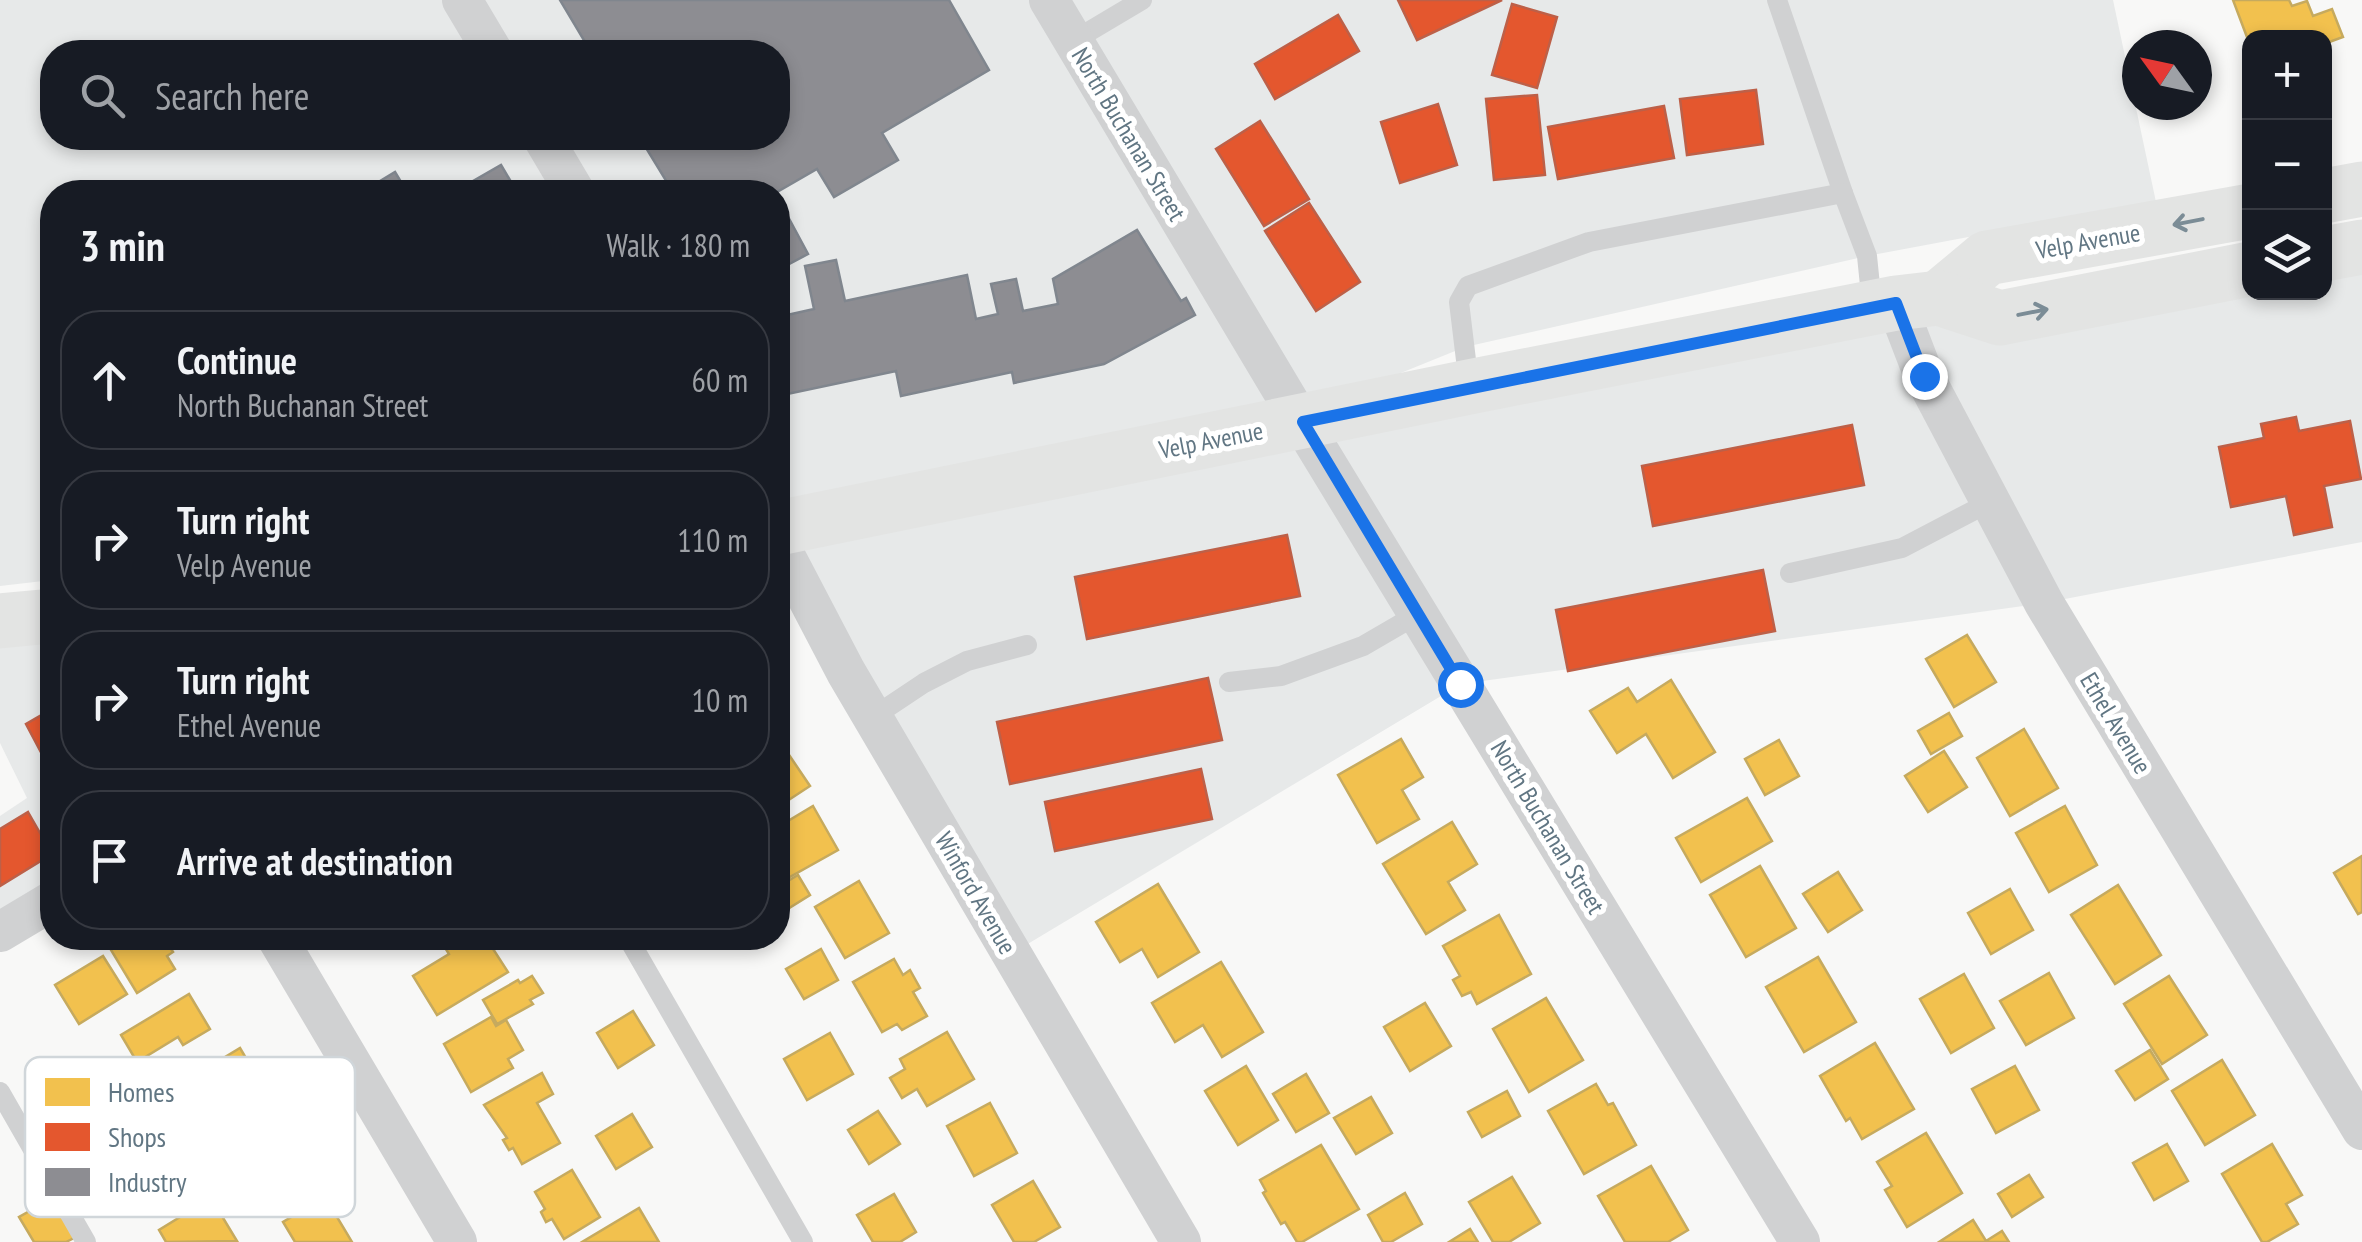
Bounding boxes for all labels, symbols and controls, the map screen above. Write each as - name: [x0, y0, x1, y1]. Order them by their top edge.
- north arrow: [2122, 30, 2212, 120]
- map controls: [2242, 30, 2332, 300]
- button: +: [2242, 30, 2332, 120]
- search box: [40, 40, 790, 150]
- street label: North Buchanan Street: [1065, 42, 1193, 227]
- icon: search: [75, 68, 130, 123]
- text: Search here: [155, 71, 309, 120]
- button: −: [2242, 120, 2332, 210]
- button: layers: [2242, 210, 2332, 300]
- one-way arrow: [2173, 214, 2205, 233]
- street label: Velp Avenue: [2032, 216, 2143, 266]
- text: 3 min: [80, 218, 165, 273]
- text: Walk · 180 m: [606, 224, 750, 266]
- one-way arrow: [2016, 301, 2048, 320]
- text: Continue: [177, 335, 297, 384]
- icon: ahead: [82, 353, 137, 408]
- route end: [1902, 354, 1948, 400]
- text: 60 m: [692, 359, 748, 401]
- text: North Buchanan Street: [177, 384, 428, 426]
- street label: Velp Avenue: [1155, 414, 1266, 466]
- text: Turn right: [177, 495, 309, 544]
- icon: right: [82, 513, 137, 568]
- text: 110 m: [677, 519, 748, 561]
- text: Velp Avenue: [177, 544, 312, 586]
- text: Turn right: [177, 655, 309, 704]
- route start: [1438, 662, 1484, 708]
- street label: Ethel Avenue: [2073, 666, 2159, 780]
- icon: right: [82, 673, 137, 728]
- text: 10 m: [692, 679, 748, 721]
- text: Ethel Avenue: [177, 704, 321, 746]
- street label: North Buchanan Street: [1484, 735, 1612, 920]
- street label: Winford Avenue: [928, 826, 1024, 960]
- icon: arrive: [82, 833, 137, 888]
- text: Arrive at destination: [177, 836, 453, 885]
- legend: [25, 1057, 355, 1217]
- text: Homes: [108, 1073, 174, 1110]
- text: Shops: [108, 1118, 166, 1155]
- text: Industry: [108, 1163, 187, 1200]

